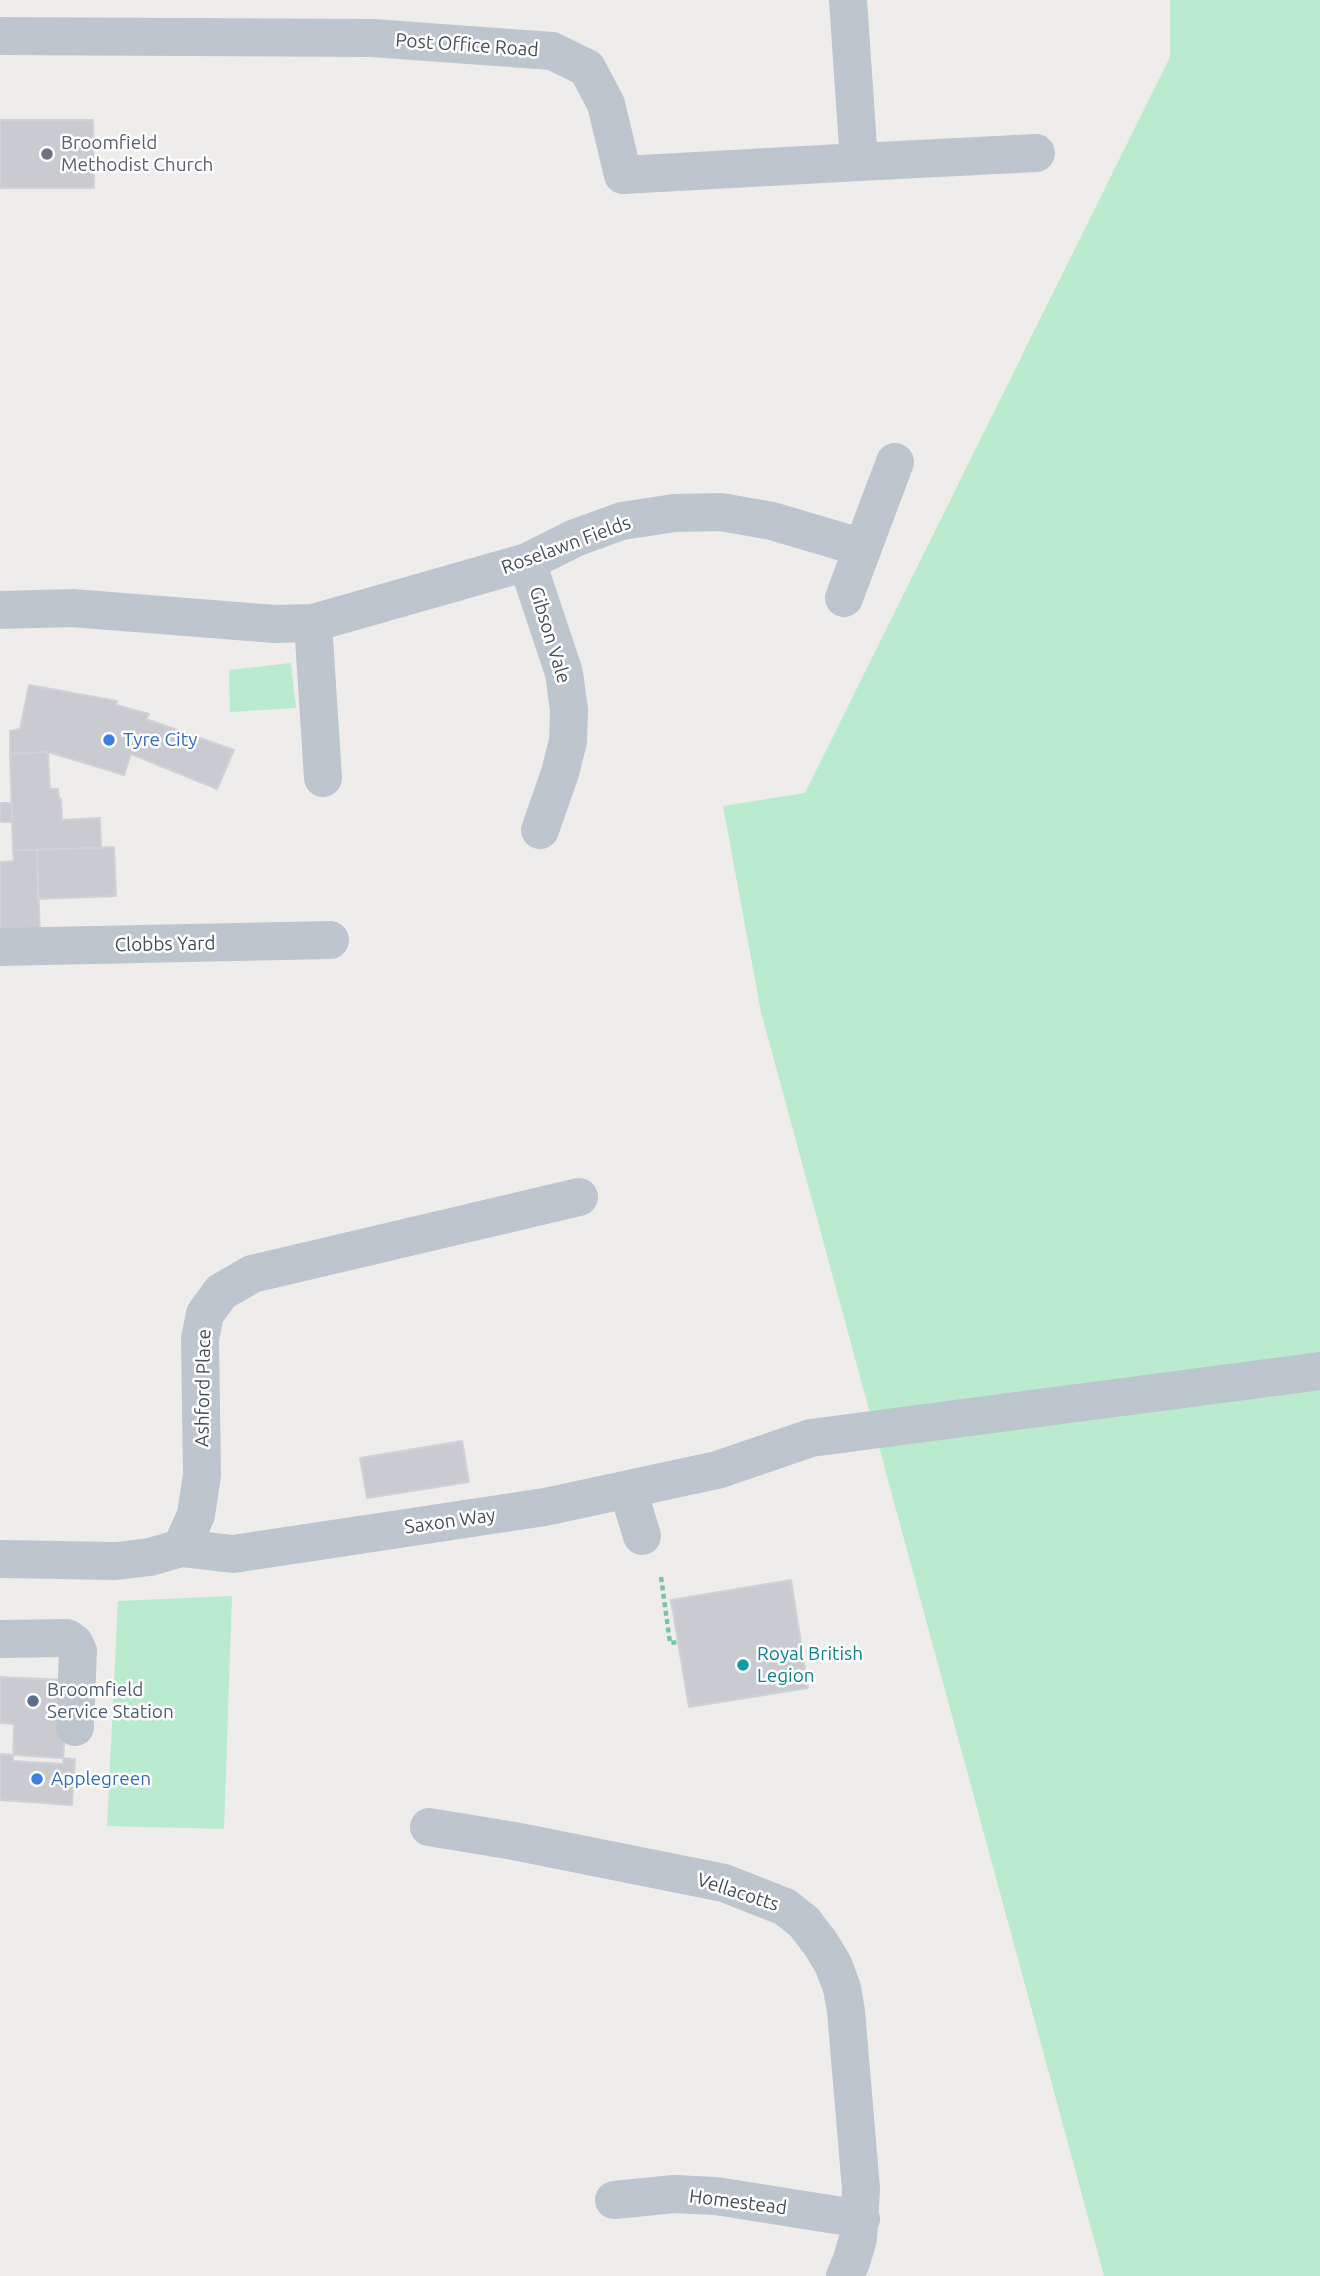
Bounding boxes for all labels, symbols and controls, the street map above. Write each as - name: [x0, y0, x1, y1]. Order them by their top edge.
- street label: Post Office Road: [395, 29, 539, 61]
- place label: Broomfield Methodist Church: [61, 132, 213, 176]
- marker: Broomfield Methodist Church: [39, 146, 55, 162]
- street label: Roselawn Fields: [498, 511, 634, 579]
- street label: Gibson Vale: [524, 584, 576, 686]
- place label: Tyre City: [123, 729, 197, 751]
- marker: Tyre City: [101, 732, 117, 748]
- street label: Clobbs Yard: [114, 932, 216, 956]
- street label: Ashford Place: [191, 1329, 215, 1447]
- street label: Saxon Way: [403, 1503, 497, 1539]
- place label: Royal British Legion: [757, 1643, 863, 1687]
- marker: Royal British Legion: [735, 1657, 751, 1673]
- place label: Broomfield Service Station: [47, 1679, 174, 1723]
- marker: Broomfield Service Station: [25, 1693, 41, 1709]
- place label: Applegreen: [51, 1768, 151, 1790]
- marker: Applegreen: [29, 1771, 45, 1787]
- street label: Vellacotts: [694, 1868, 782, 1916]
- street label: Homestead: [688, 2185, 788, 2219]

